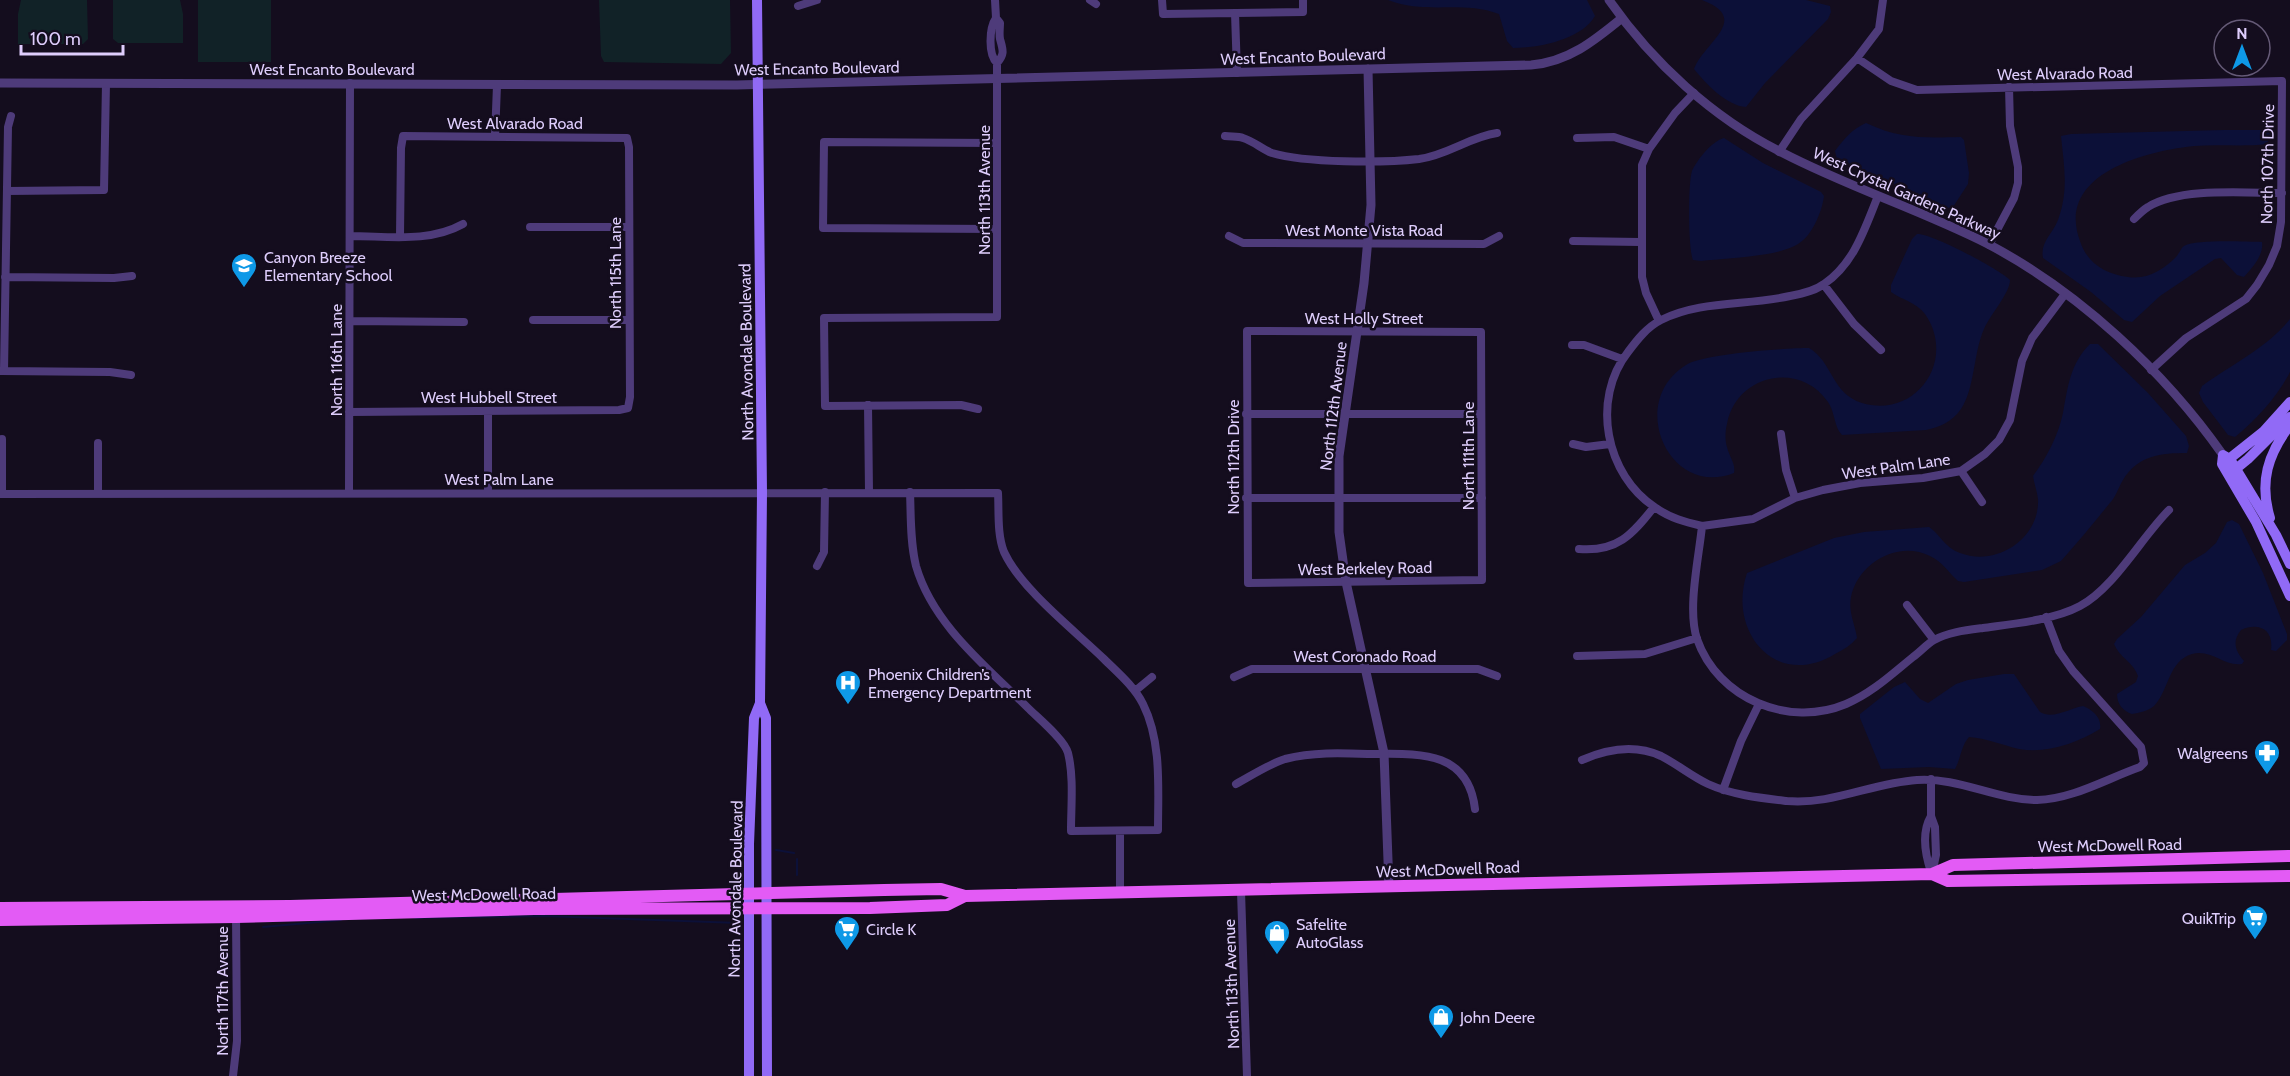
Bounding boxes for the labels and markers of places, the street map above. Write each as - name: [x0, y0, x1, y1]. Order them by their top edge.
- place label: Canyon Breeze Elementary School: [264, 248, 392, 285]
- school or university icon: Canyon Breeze Elementary School: [229, 251, 259, 289]
- place label: Phoenix Children’s Emergency Department: [868, 665, 1032, 702]
- hospital icon: Phoenix Children’s Emergency Department: [833, 668, 863, 706]
- pharmacy icon: Walgreens: [2252, 738, 2282, 776]
- place label: Walgreens: [2177, 744, 2248, 763]
- supermarket icon: QuikTrip: [2240, 903, 2270, 941]
- place label: QuikTrip: [2182, 909, 2236, 928]
- supermarket icon: Circle K: [832, 914, 862, 952]
- place label: Safelite AutoGlass: [1296, 915, 1364, 952]
- shop icon: Safelite AutoGlass: [1262, 918, 1292, 956]
- place label: Circle K: [866, 920, 916, 939]
- shop icon: John Deere: [1426, 1002, 1456, 1040]
- place label: John Deere: [1459, 1008, 1535, 1027]

